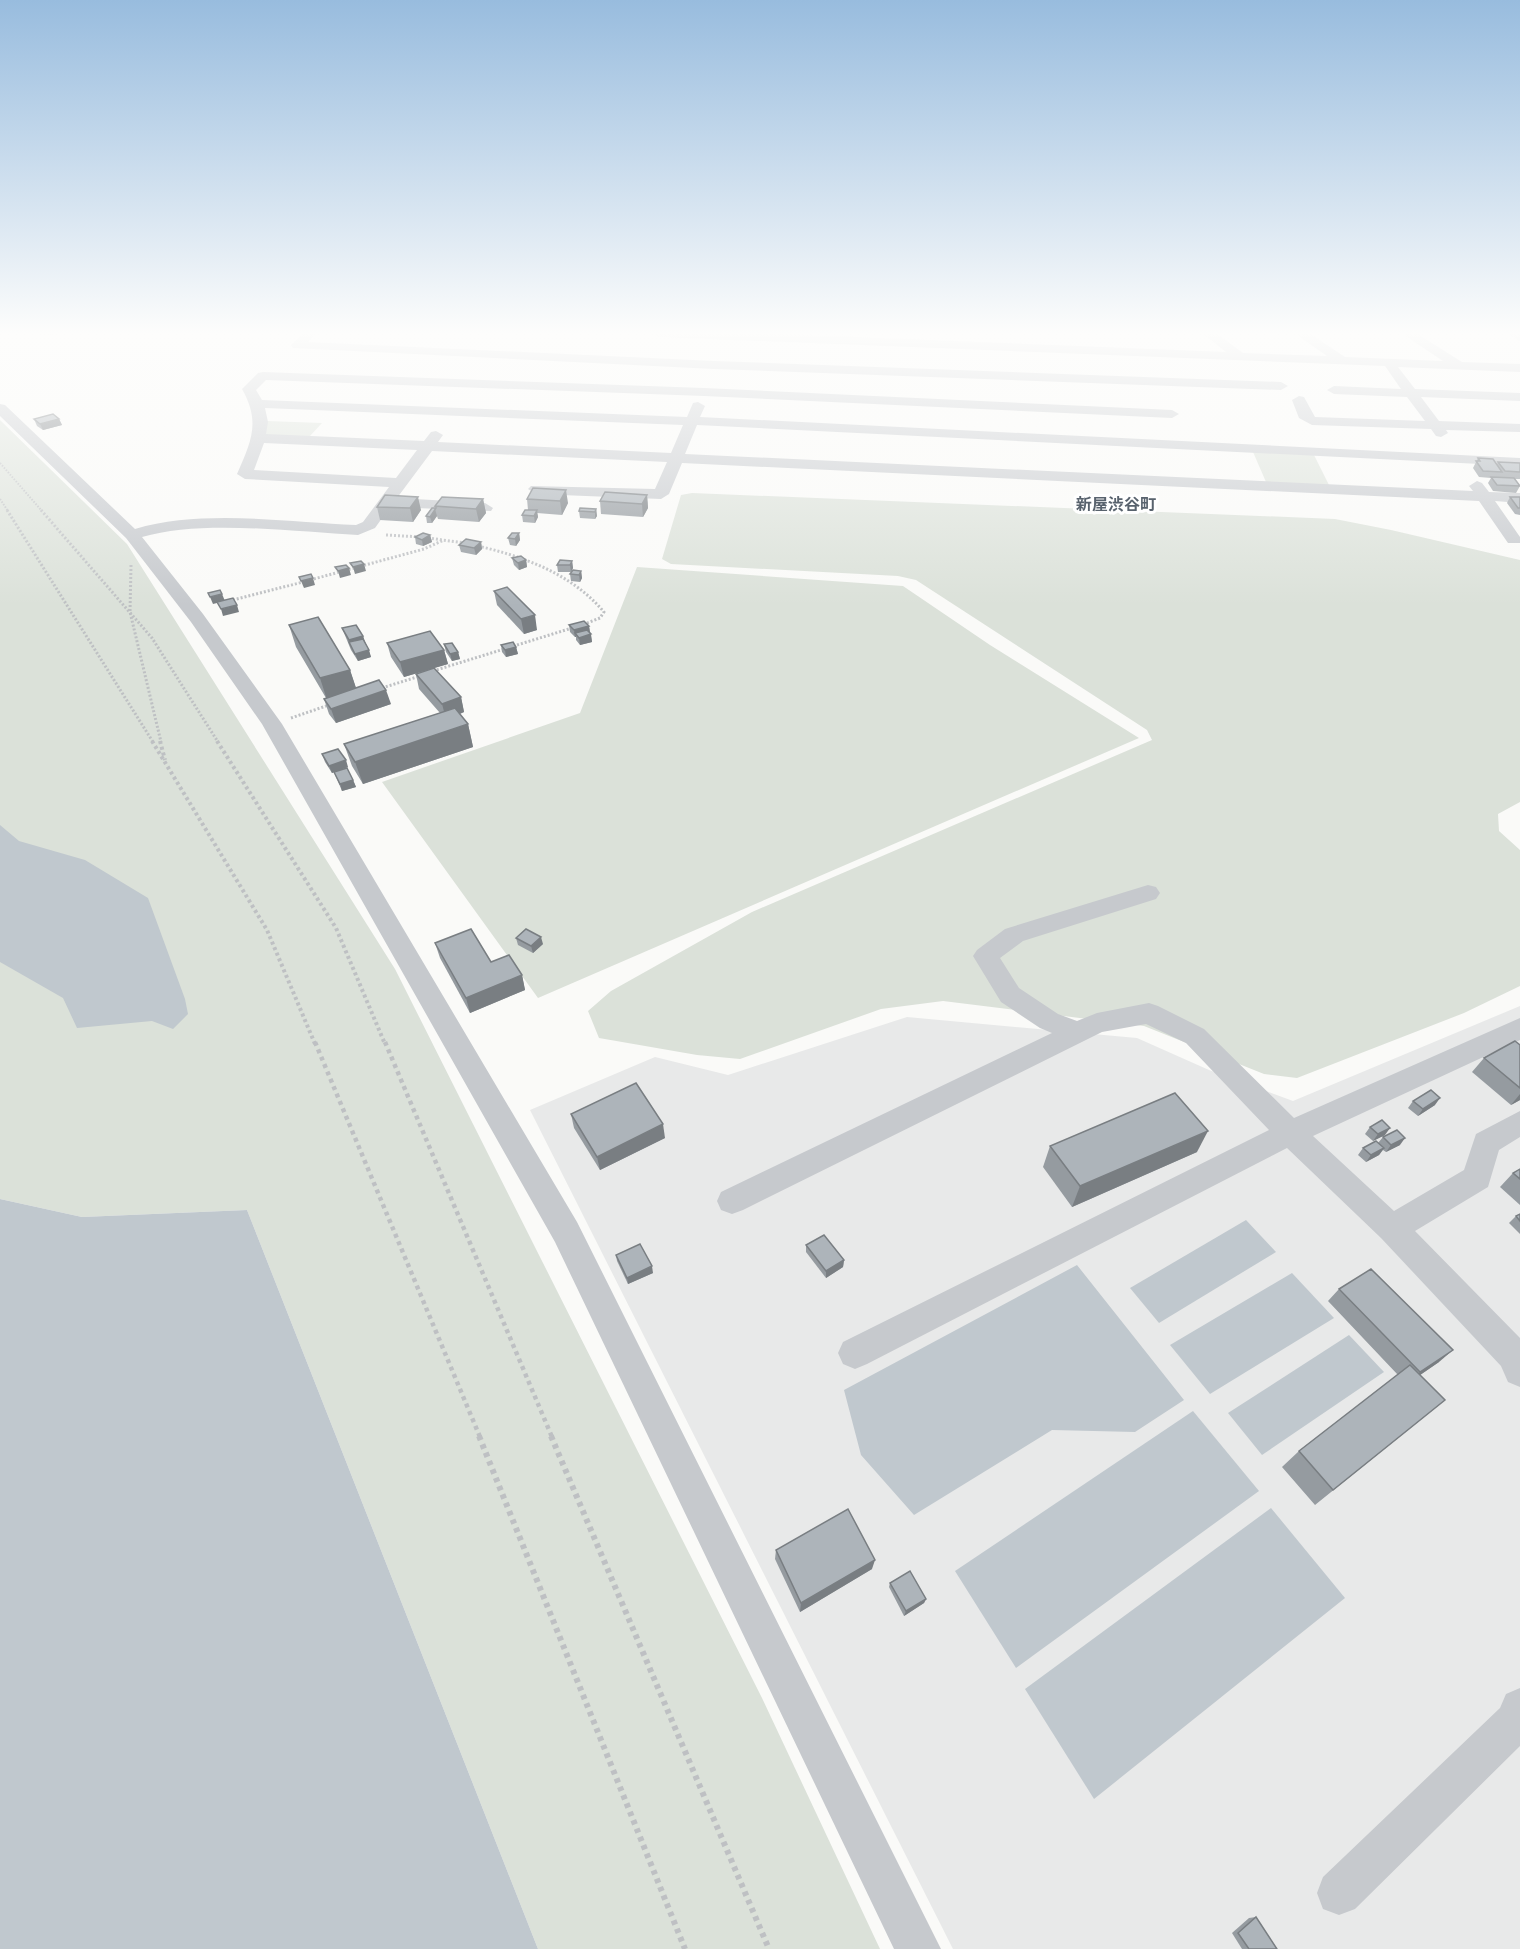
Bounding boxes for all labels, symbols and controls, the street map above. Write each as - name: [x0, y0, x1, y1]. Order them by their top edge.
- district label: 新屋渋谷町: [1076, 495, 1156, 514]

